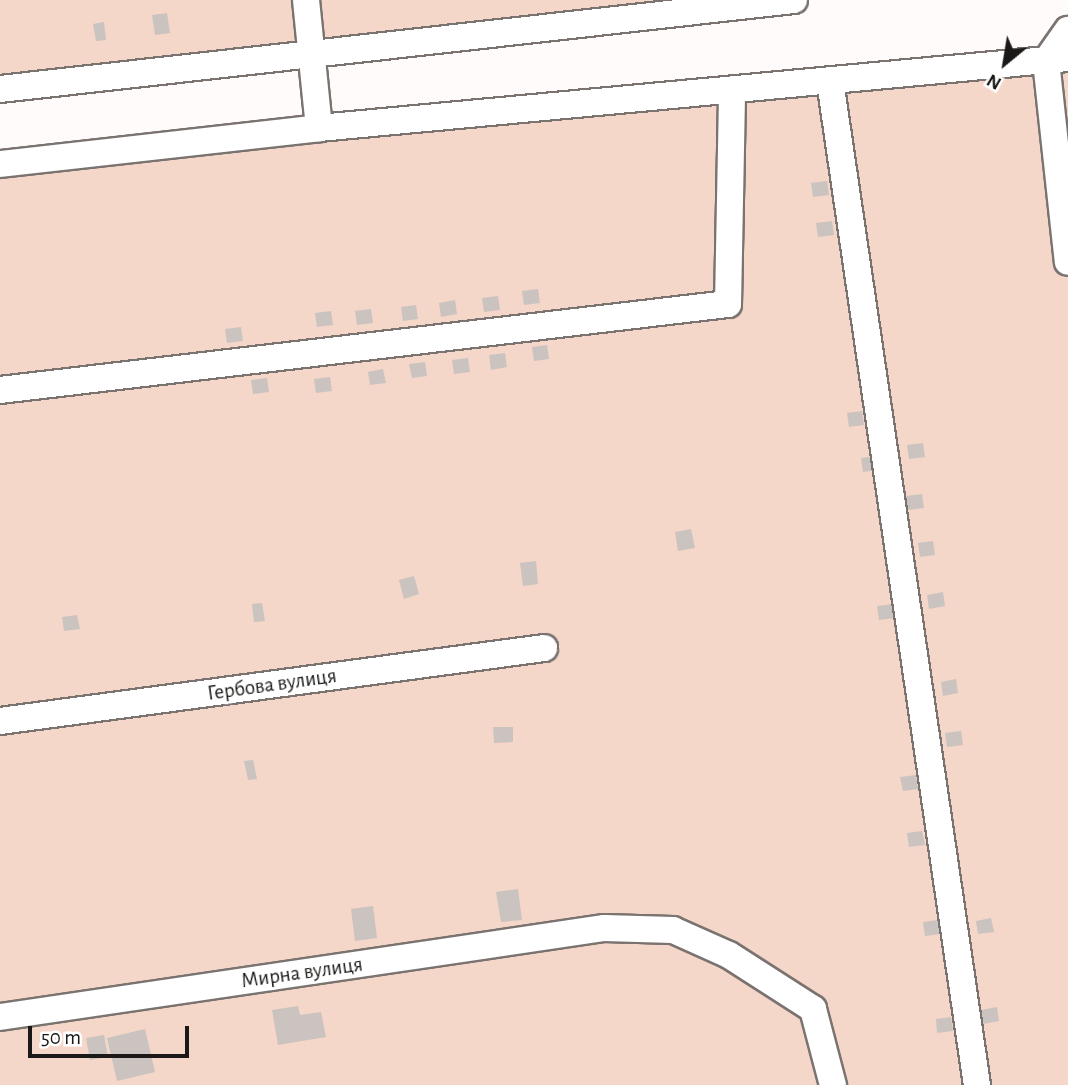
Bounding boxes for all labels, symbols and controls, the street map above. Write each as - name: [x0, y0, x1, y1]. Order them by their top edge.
- north arrow: [970, 28, 1040, 98]
- text: N: [984, 70, 1005, 93]
- street label: Гербова вулиця: [206, 663, 338, 707]
- street label: Мирна вулиця: [240, 952, 364, 994]
- scale bar: [32, 1012, 192, 1056]
- text: 50 m: [41, 1027, 81, 1048]

